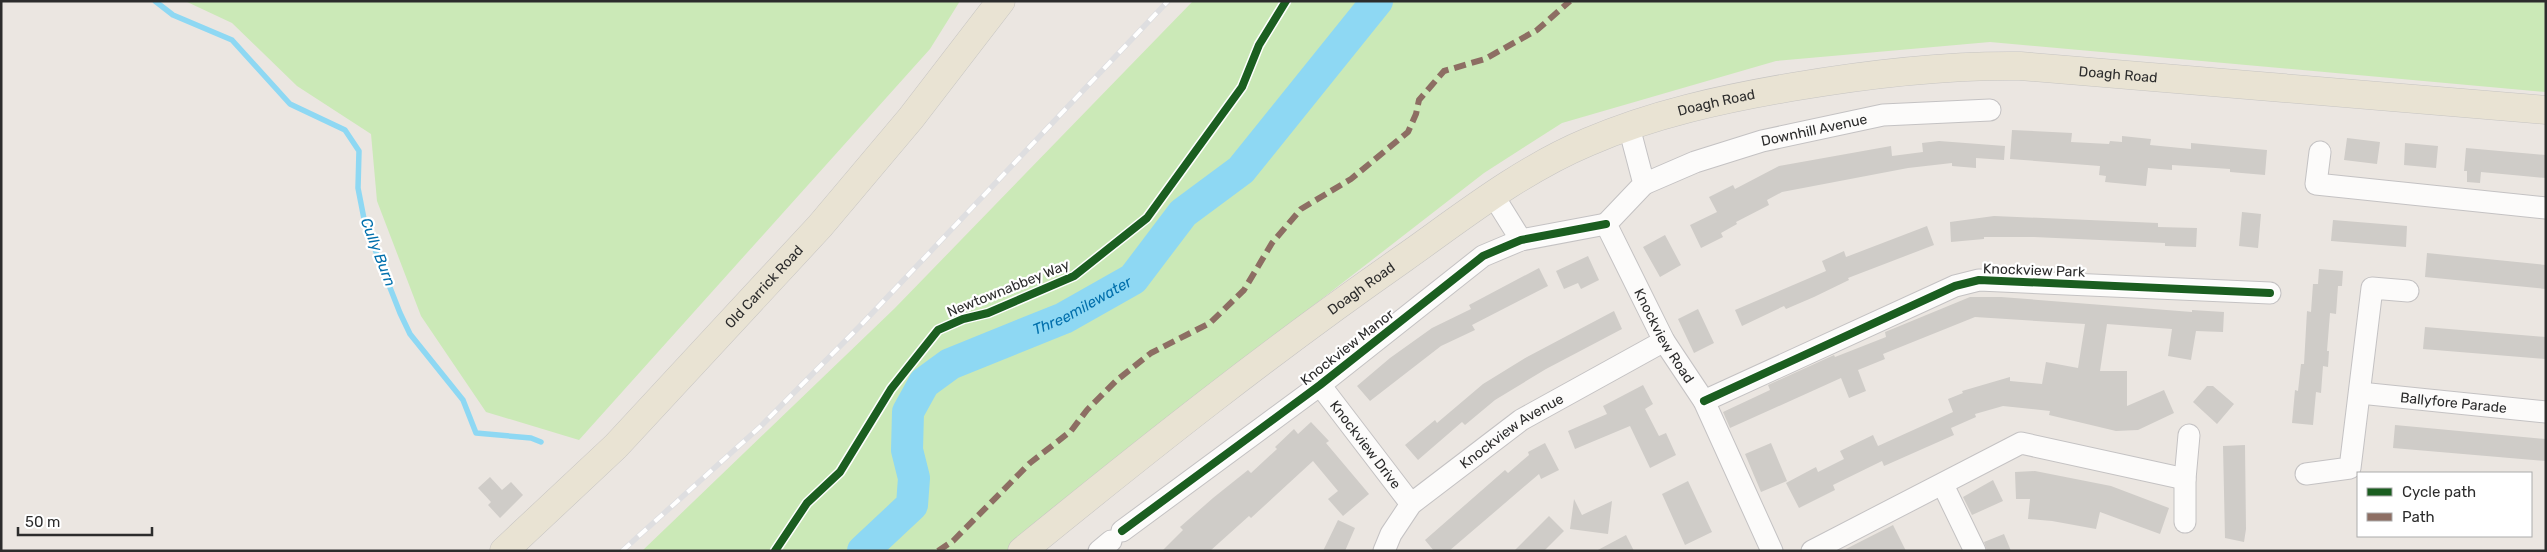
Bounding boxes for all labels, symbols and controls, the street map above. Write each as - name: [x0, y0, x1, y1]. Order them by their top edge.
- street label: Doagh Road: [2078, 63, 2158, 86]
- street label: Doagh Road: [1676, 86, 1756, 120]
- street label: Downhill Avenue: [1760, 111, 1869, 150]
- water label: Cully Burn: [357, 215, 399, 289]
- street label: Old Carrick Road: [722, 242, 807, 332]
- street label: Newtownabbey Way: [945, 256, 1072, 321]
- street label: Doagh Road: [1324, 259, 1398, 319]
- street label: Knockview Park: [1983, 260, 2086, 281]
- water label: Threemilewater: [1030, 272, 1136, 339]
- street label: Knockview Road: [1630, 286, 1698, 386]
- street label: Knockview Manor: [1297, 305, 1398, 389]
- street label: Ballyfore Parade: [2399, 389, 2508, 417]
- street label: Knockview Avenue: [1457, 390, 1567, 473]
- street label: Knockview Drive: [1326, 397, 1404, 493]
- legend: [2357, 472, 2532, 537]
- text: Cycle path: [2402, 483, 2476, 501]
- scale bar: [18, 504, 151, 536]
- text: Path: [2402, 508, 2435, 526]
- text: 50 m: [25, 513, 60, 531]

